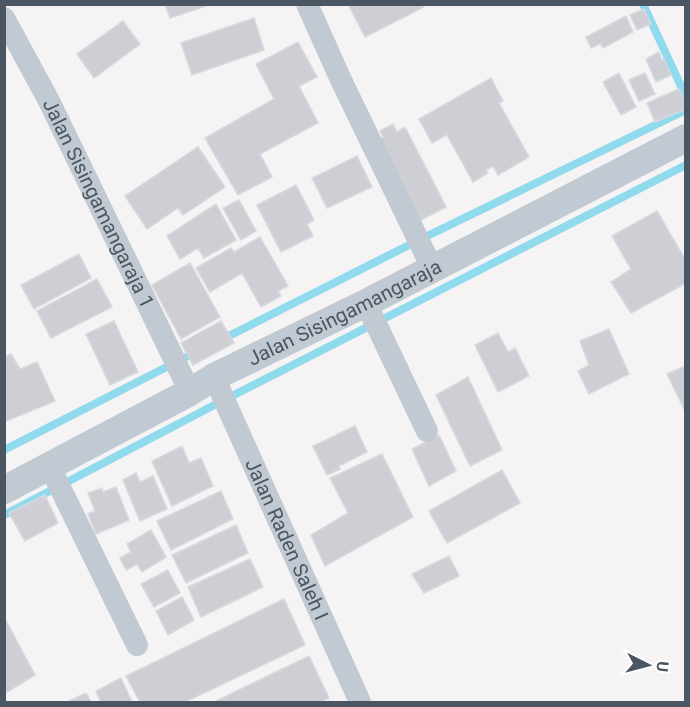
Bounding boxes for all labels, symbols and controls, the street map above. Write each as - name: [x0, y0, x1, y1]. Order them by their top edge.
- street label: Jalan Sisingamangaraja 1: [38, 95, 159, 312]
- street label: Jalan Sisingamangaraja: [244, 254, 445, 371]
- street label: Jalan Raden Saleh I: [240, 455, 334, 624]
- north arrow: [618, 635, 678, 695]
- text: U: [652, 660, 672, 673]

